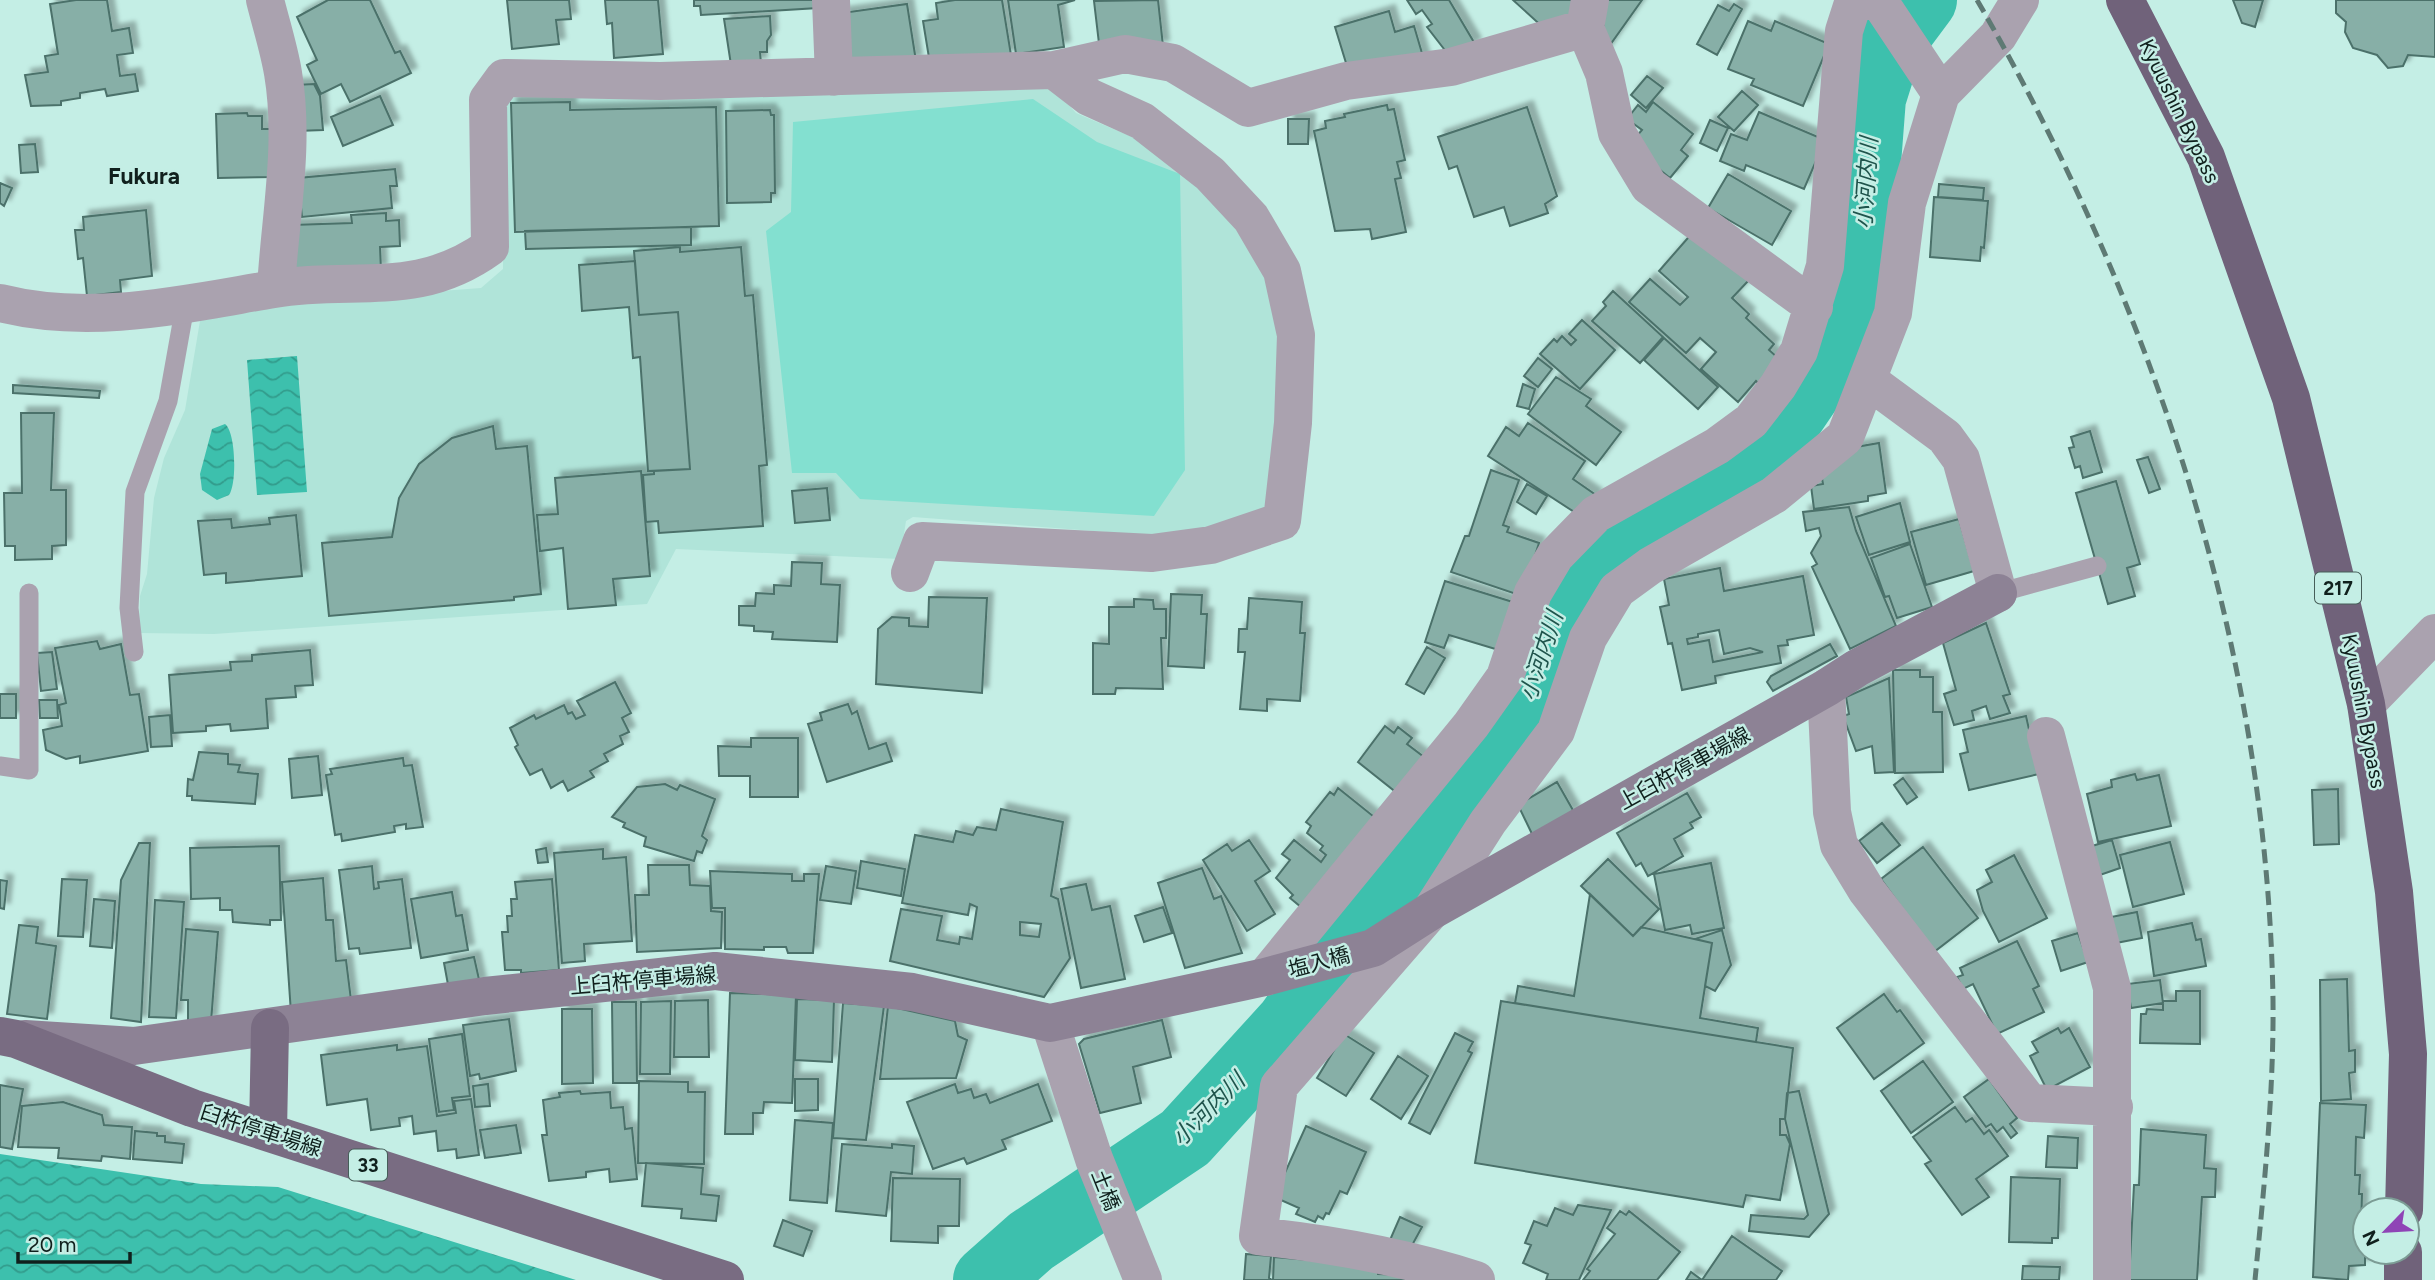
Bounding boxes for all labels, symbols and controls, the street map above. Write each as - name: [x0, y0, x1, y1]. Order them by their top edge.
- street label: Kyuushin Bypass: [2134, 35, 2226, 187]
- water label: 小河内川: [1849, 133, 1883, 230]
- district label: Fukura: [108, 162, 180, 190]
- road number: 217: [2315, 572, 2361, 604]
- water label: 小河内川: [1513, 605, 1569, 704]
- street label: Kyuushin Bypass: [2337, 632, 2391, 790]
- street label: 上臼杵停車場線: [1614, 721, 1754, 815]
- street label: 塩入橋: [1285, 942, 1353, 982]
- street label: 上臼杵停車場線: [569, 961, 717, 999]
- water label: 小河内川: [1166, 1064, 1253, 1151]
- street label: 臼杵停車場線: [197, 1099, 325, 1161]
- road number: 33: [349, 1149, 387, 1180]
- street label: 土橋: [1087, 1166, 1125, 1214]
- north arrow: [2351, 1196, 2421, 1266]
- scale bar: [18, 1220, 130, 1264]
- text: N: [2358, 1226, 2385, 1249]
- text: 20 m: [28, 1232, 76, 1257]

